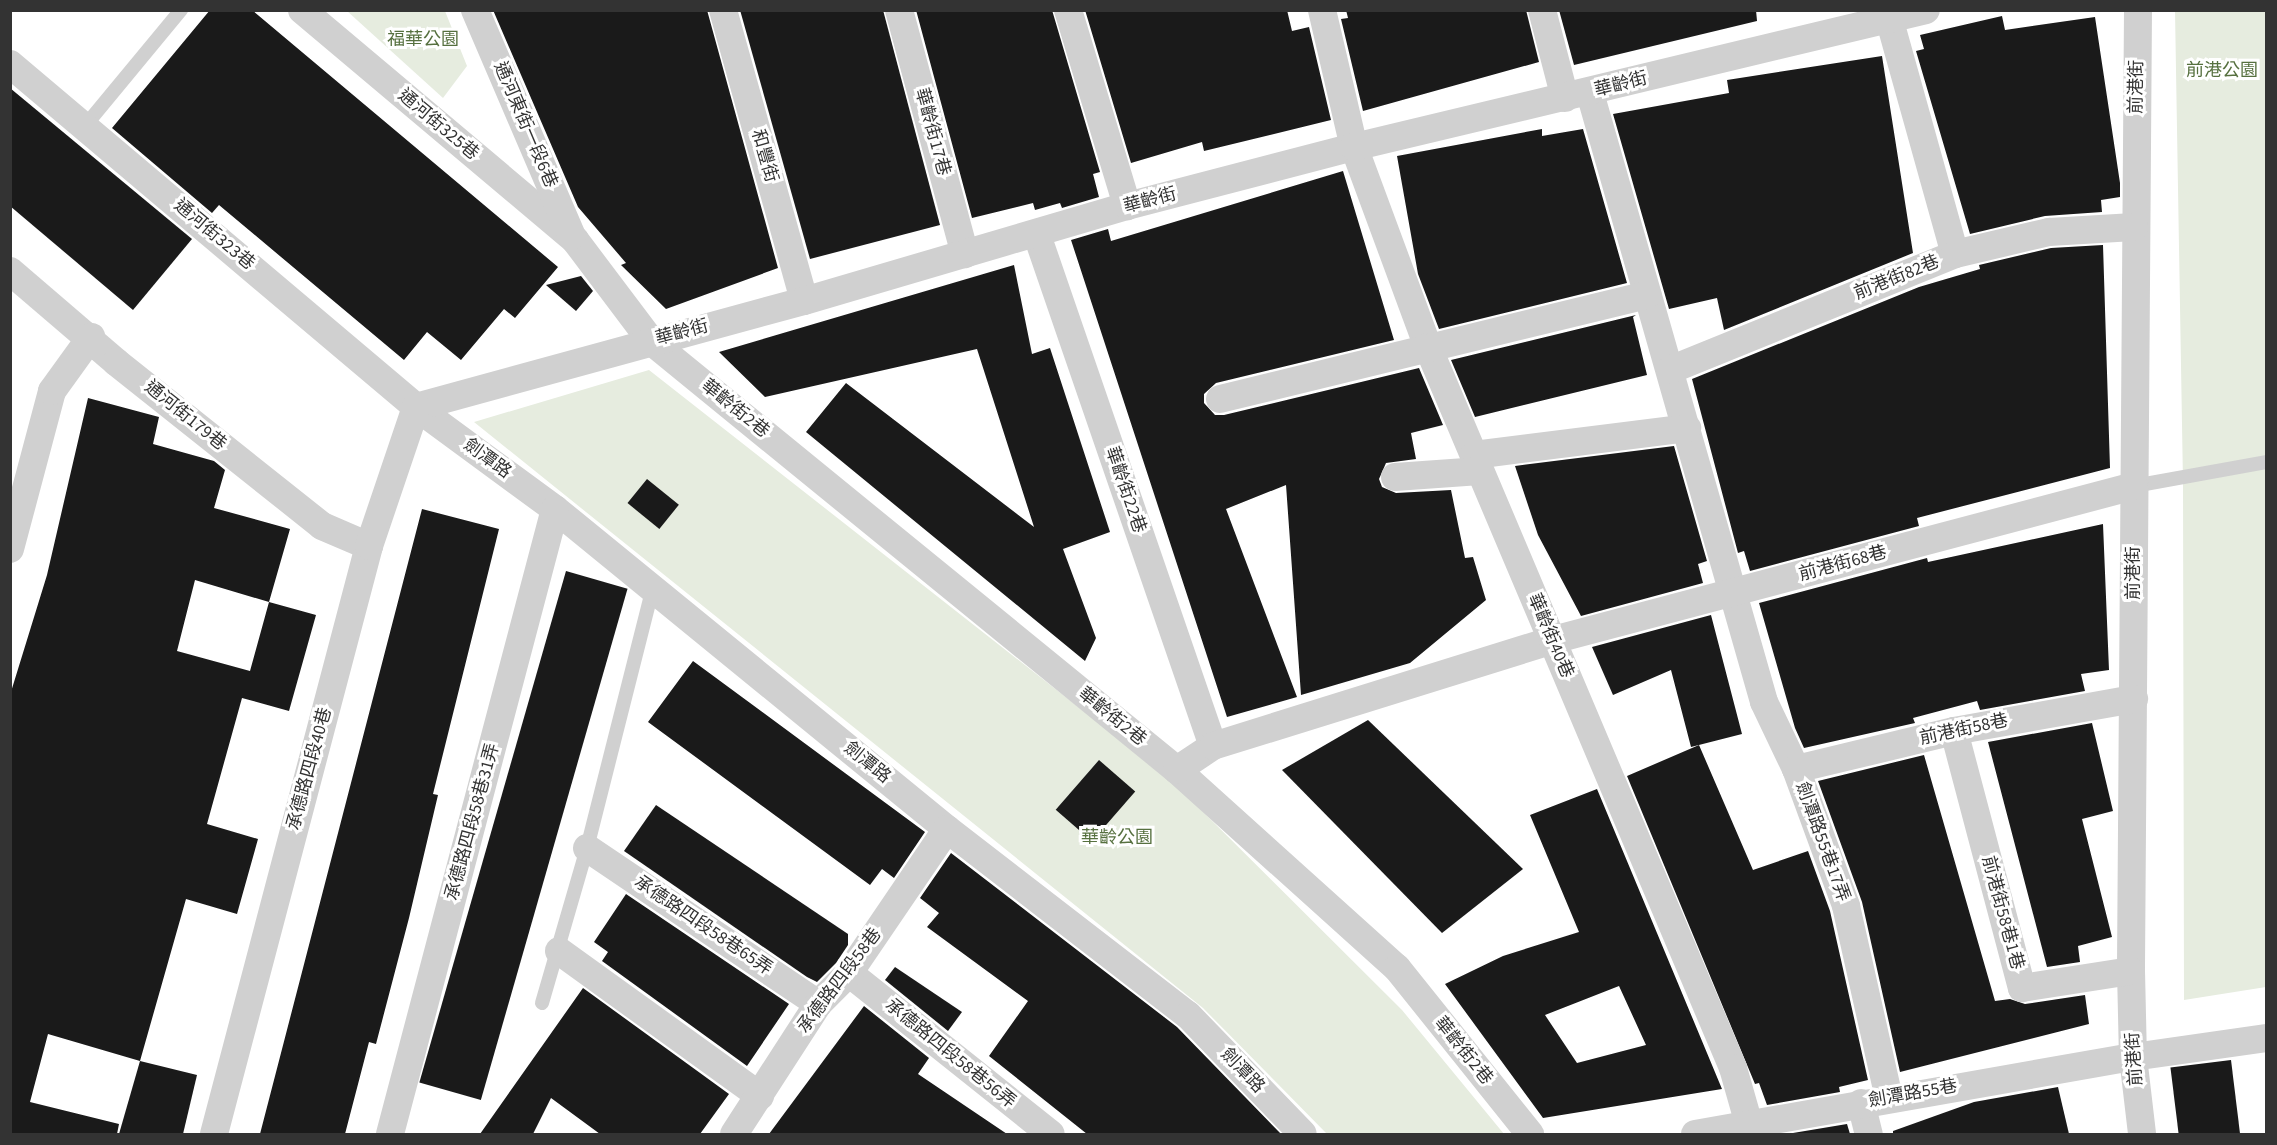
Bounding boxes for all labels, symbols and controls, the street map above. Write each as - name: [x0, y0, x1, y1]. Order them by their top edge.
- park label: 福華公園: [387, 29, 459, 51]
- street label: 通河東街一段6巷: [489, 59, 561, 191]
- street label: 前港街: [2126, 60, 2148, 114]
- park label: 前港公園: [2186, 60, 2258, 82]
- street label: 華齡街: [1592, 68, 1650, 102]
- street label: 通河街325巷: [393, 85, 483, 165]
- street label: 華齡街17巷: [910, 86, 954, 178]
- street label: 和豐街: [746, 127, 782, 185]
- street label: 華齡街: [1121, 184, 1179, 218]
- street label: 通河街323巷: [169, 195, 259, 275]
- street label: 前港街82巷: [1851, 251, 1943, 305]
- street label: 華齡街: [653, 316, 711, 350]
- street label: 華齡街2巷: [697, 375, 773, 443]
- street label: 通河街179巷: [140, 377, 230, 455]
- street label: 劍潭路: [459, 434, 515, 484]
- street label: 華齡街22巷: [1100, 444, 1150, 536]
- street label: 前港街68巷: [1797, 542, 1889, 586]
- street label: 前港街: [2123, 546, 2145, 600]
- street label: 華齡街40巷: [1522, 590, 1578, 682]
- street label: 華齡街2巷: [1074, 683, 1150, 751]
- street label: 承德路四段40巷: [283, 705, 337, 833]
- street label: 前港街58巷: [1918, 710, 2010, 750]
- street label: 劍潭路: [839, 738, 895, 788]
- street label: 承德路四段58巷31弄: [442, 741, 504, 903]
- street label: 劍潭路55巷17弄: [1790, 779, 1854, 905]
- park label: 華齡公園: [1081, 827, 1153, 849]
- street label: 前港街58巷1巷: [1976, 854, 2028, 972]
- street label: 承德路四段58巷65弄: [630, 872, 776, 980]
- street label: 承德路四段58巷: [793, 924, 887, 1038]
- street label: 承德路四段58巷56弄: [880, 995, 1020, 1113]
- street label: 華齡街2巷: [1429, 1013, 1497, 1089]
- street label: 前港街: [2122, 1031, 2148, 1087]
- street label: 劍潭路: [1215, 1044, 1269, 1098]
- street label: 劍潭路55巷: [1867, 1076, 1959, 1112]

